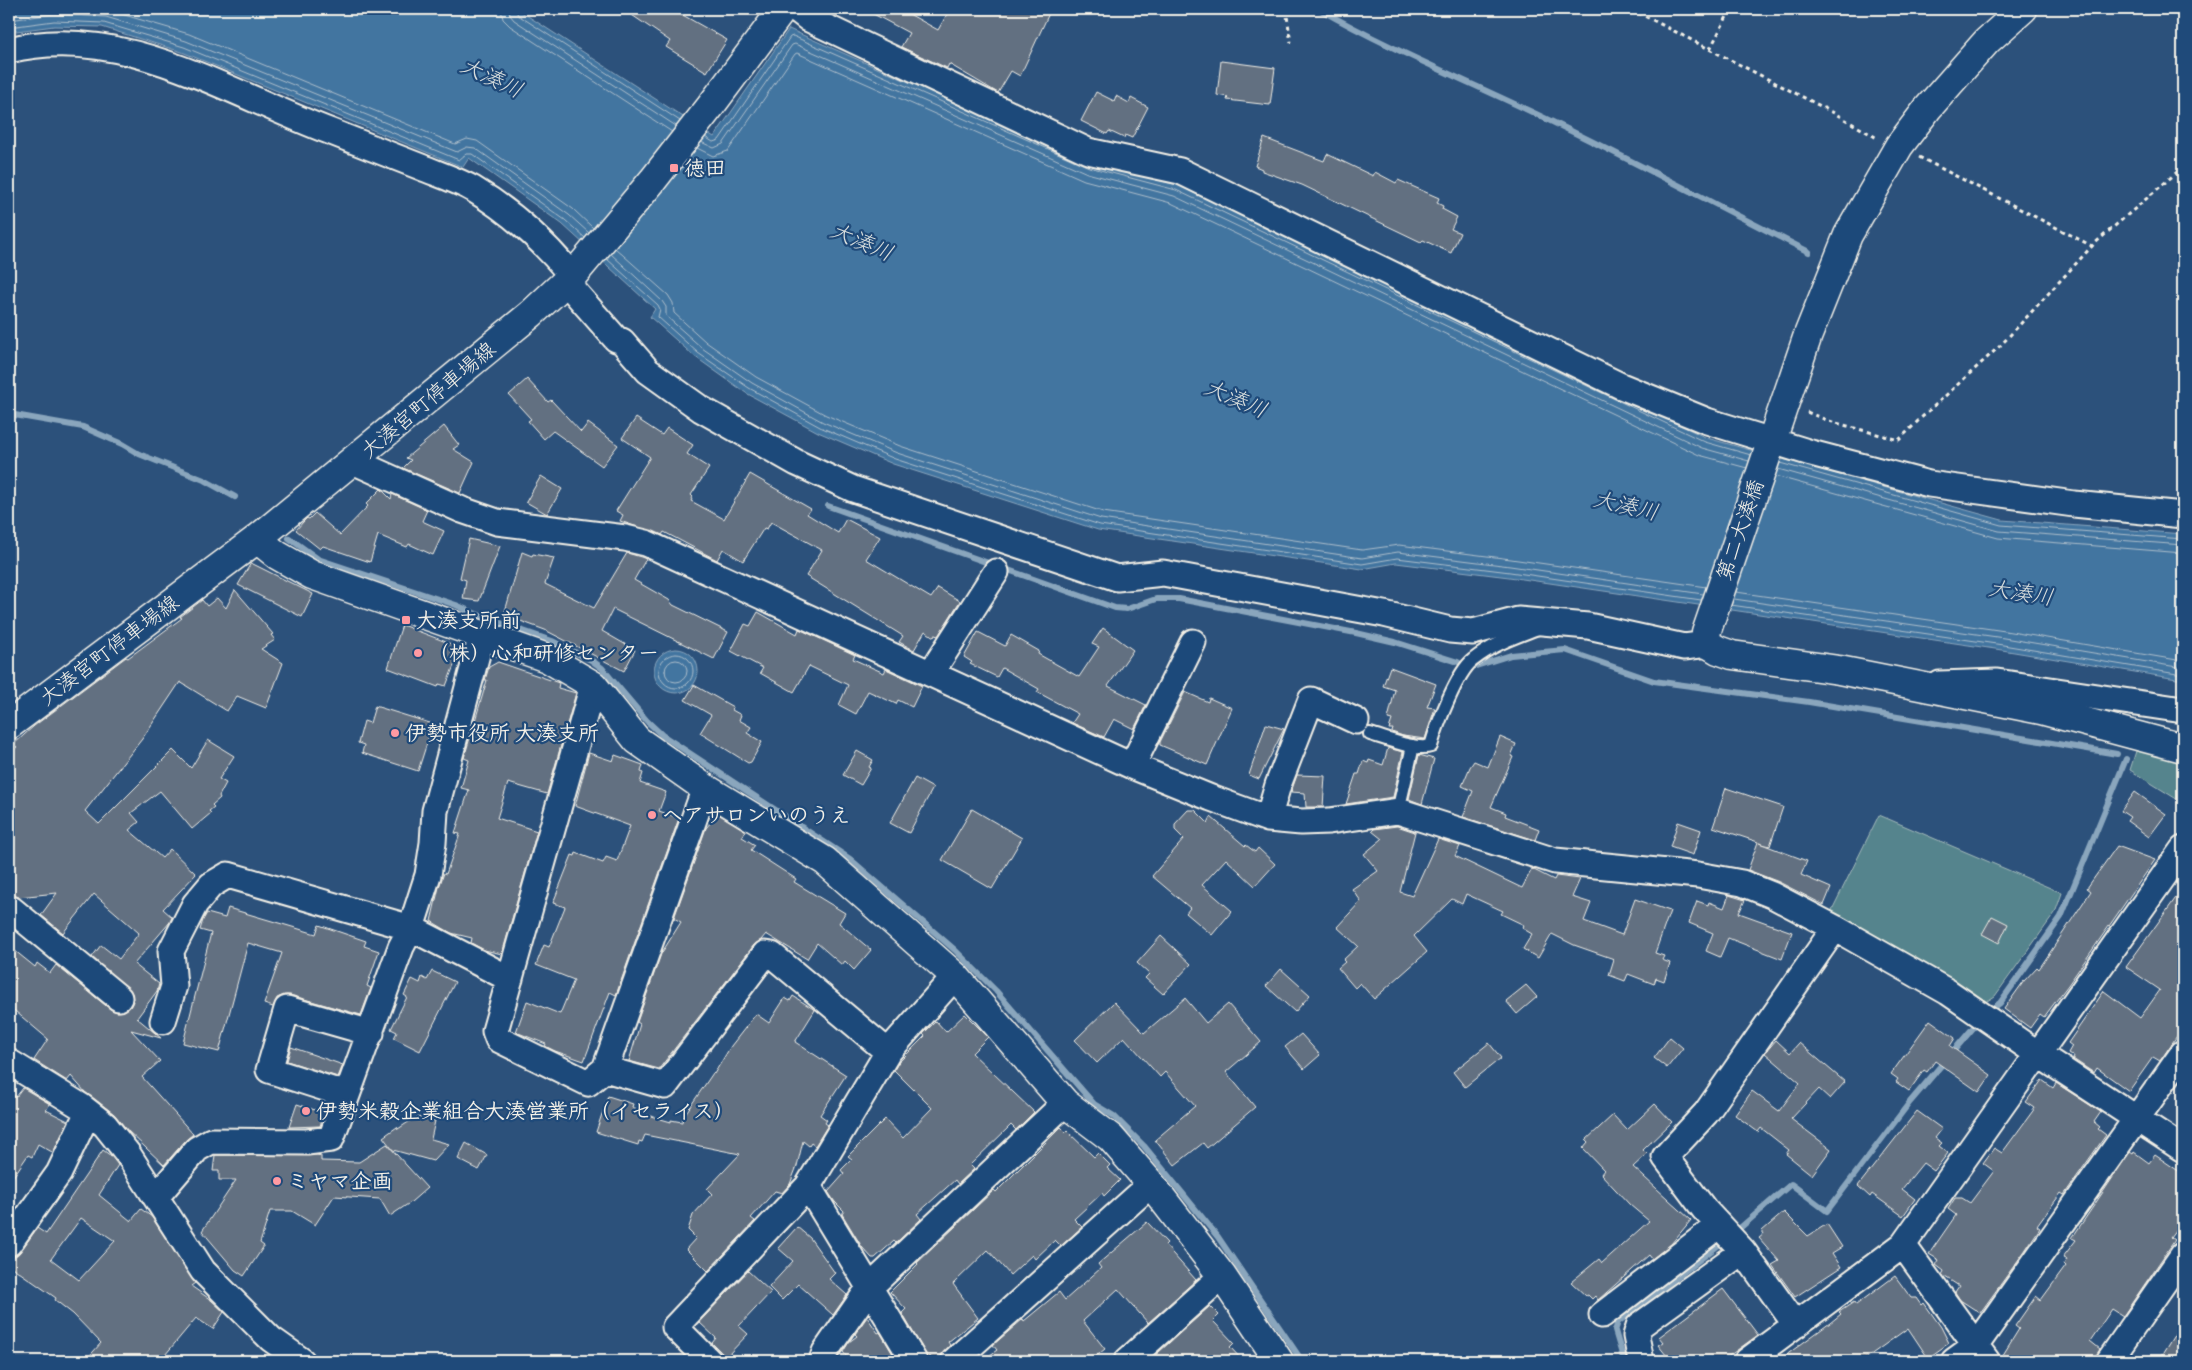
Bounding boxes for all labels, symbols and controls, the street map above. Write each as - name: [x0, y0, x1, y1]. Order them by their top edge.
- water label: 大湊川: [456, 51, 527, 105]
- place label: 徳田: [684, 155, 726, 181]
- marker: 徳田: [668, 162, 680, 174]
- water label: 大湊川: [826, 216, 897, 268]
- street label: 大湊宮町停車場線: [355, 336, 501, 464]
- water label: 大湊川: [1200, 373, 1271, 425]
- street label: 第二大湊橋: [1711, 476, 1769, 584]
- water label: 大湊川: [1590, 485, 1661, 527]
- water label: 大湊川: [1986, 574, 2056, 612]
- street label: 大湊宮町停車場線: [34, 589, 184, 711]
- place label: 大湊支所前: [416, 607, 521, 633]
- marker: 大湊支所前: [400, 614, 412, 626]
- place label: （株）心和研修センター: [428, 640, 659, 666]
- marker: （株）心和研修センター: [412, 647, 424, 659]
- place label: 伊勢市役所 大湊支所: [405, 720, 599, 746]
- marker: 伊勢市役所 大湊支所: [389, 727, 401, 739]
- place label: ヘアサロンいのうえ: [662, 802, 851, 828]
- marker: ヘアサロンいのうえ: [646, 809, 658, 821]
- place label: 伊勢米穀企業組合大湊営業所（イセライス）: [316, 1098, 735, 1124]
- marker: 伊勢米穀企業組合大湊営業所（イセライス）: [300, 1105, 312, 1117]
- place label: ミヤマ企画: [287, 1168, 392, 1194]
- marker: ミヤマ企画: [271, 1175, 283, 1187]

